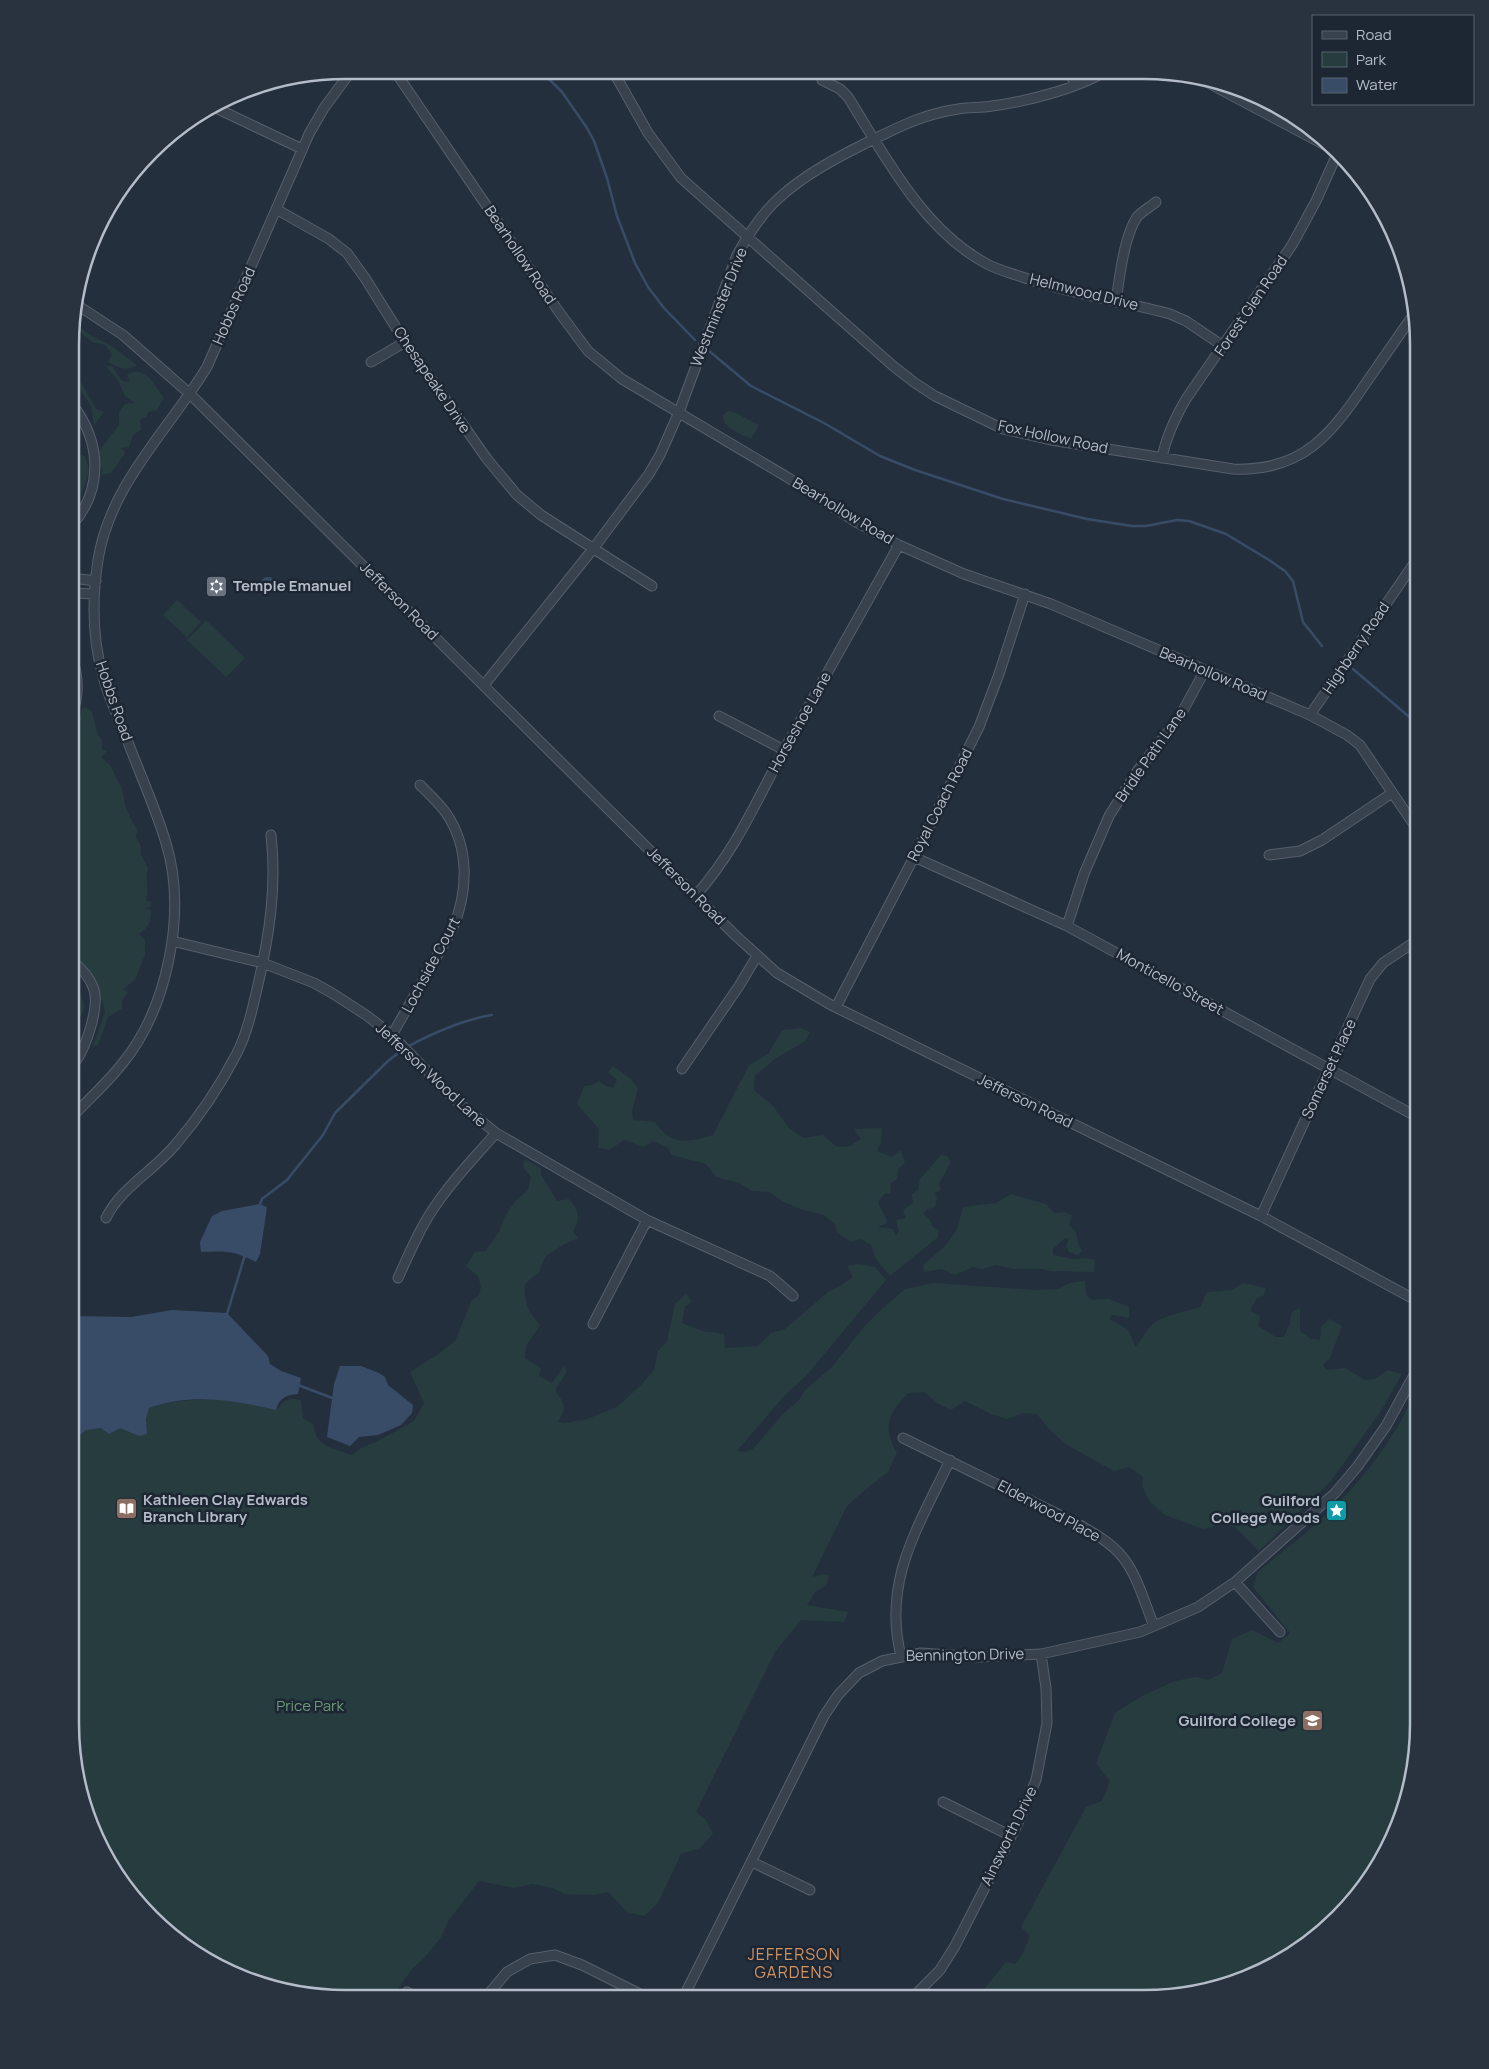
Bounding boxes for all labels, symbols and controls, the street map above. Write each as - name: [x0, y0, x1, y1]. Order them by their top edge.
- legend: [1312, 15, 1474, 105]
- text: Road: [1356, 24, 1392, 45]
- text: Park: [1356, 49, 1386, 70]
- text: Water: [1356, 74, 1398, 95]
- street label: Bearhollow Road: [480, 201, 561, 308]
- street label: Westminster Drive: [685, 244, 752, 370]
- street label: Forest Glen Road: [1209, 251, 1292, 360]
- street label: Hobbs Road: [207, 263, 260, 348]
- street label: Helmwood Drive: [1028, 268, 1141, 315]
- street label: Chesapeake Drive: [389, 322, 476, 437]
- street label: Fox Hollow Road: [996, 415, 1110, 458]
- street label: Bearhollow Road: [789, 472, 898, 549]
- street label: Jefferson Road: [355, 557, 443, 645]
- synagogue icon: Temple Emanuel: [205, 574, 229, 598]
- place label: Temple Emanuel: [233, 575, 352, 596]
- street label: Highberry Road: [1317, 598, 1394, 698]
- street label: Bearhollow Road: [1156, 641, 1270, 706]
- street label: Hobbs Road: [91, 658, 138, 744]
- street label: Horseshoe Lane: [763, 668, 836, 776]
- street label: Bridle Path Lane: [1110, 703, 1191, 806]
- street label: Royal Coach Road: [902, 745, 977, 865]
- street label: Jefferson Road: [642, 842, 730, 930]
- street label: Lochside Court: [396, 913, 465, 1016]
- street label: Monticello Street: [1113, 943, 1228, 1020]
- street label: Somerset Place: [1296, 1015, 1361, 1122]
- street label: Jefferson Wood Lane: [371, 1018, 491, 1132]
- street label: Jefferson Road: [974, 1068, 1076, 1133]
- street label: Elderwood Place: [994, 1475, 1105, 1547]
- place label: Kathleen Clay Edwards Branch Library: [143, 1489, 308, 1527]
- place label: Guilford College Woods: [1211, 1490, 1320, 1528]
- library icon: Kathleen Clay Edwards Branch Library: [115, 1497, 139, 1521]
- place icon: Guilford College Woods: [1324, 1498, 1348, 1522]
- street label: Bennington Drive: [906, 1643, 1025, 1666]
- park label: Price Park: [276, 1695, 344, 1716]
- school or university icon: Guilford College: [1300, 1709, 1324, 1733]
- place label: Guilford College: [1178, 1710, 1296, 1731]
- street label: Ainsworth Drive: [975, 1782, 1042, 1889]
- district label: JEFFERSON GARDENS: [747, 1943, 841, 1983]

